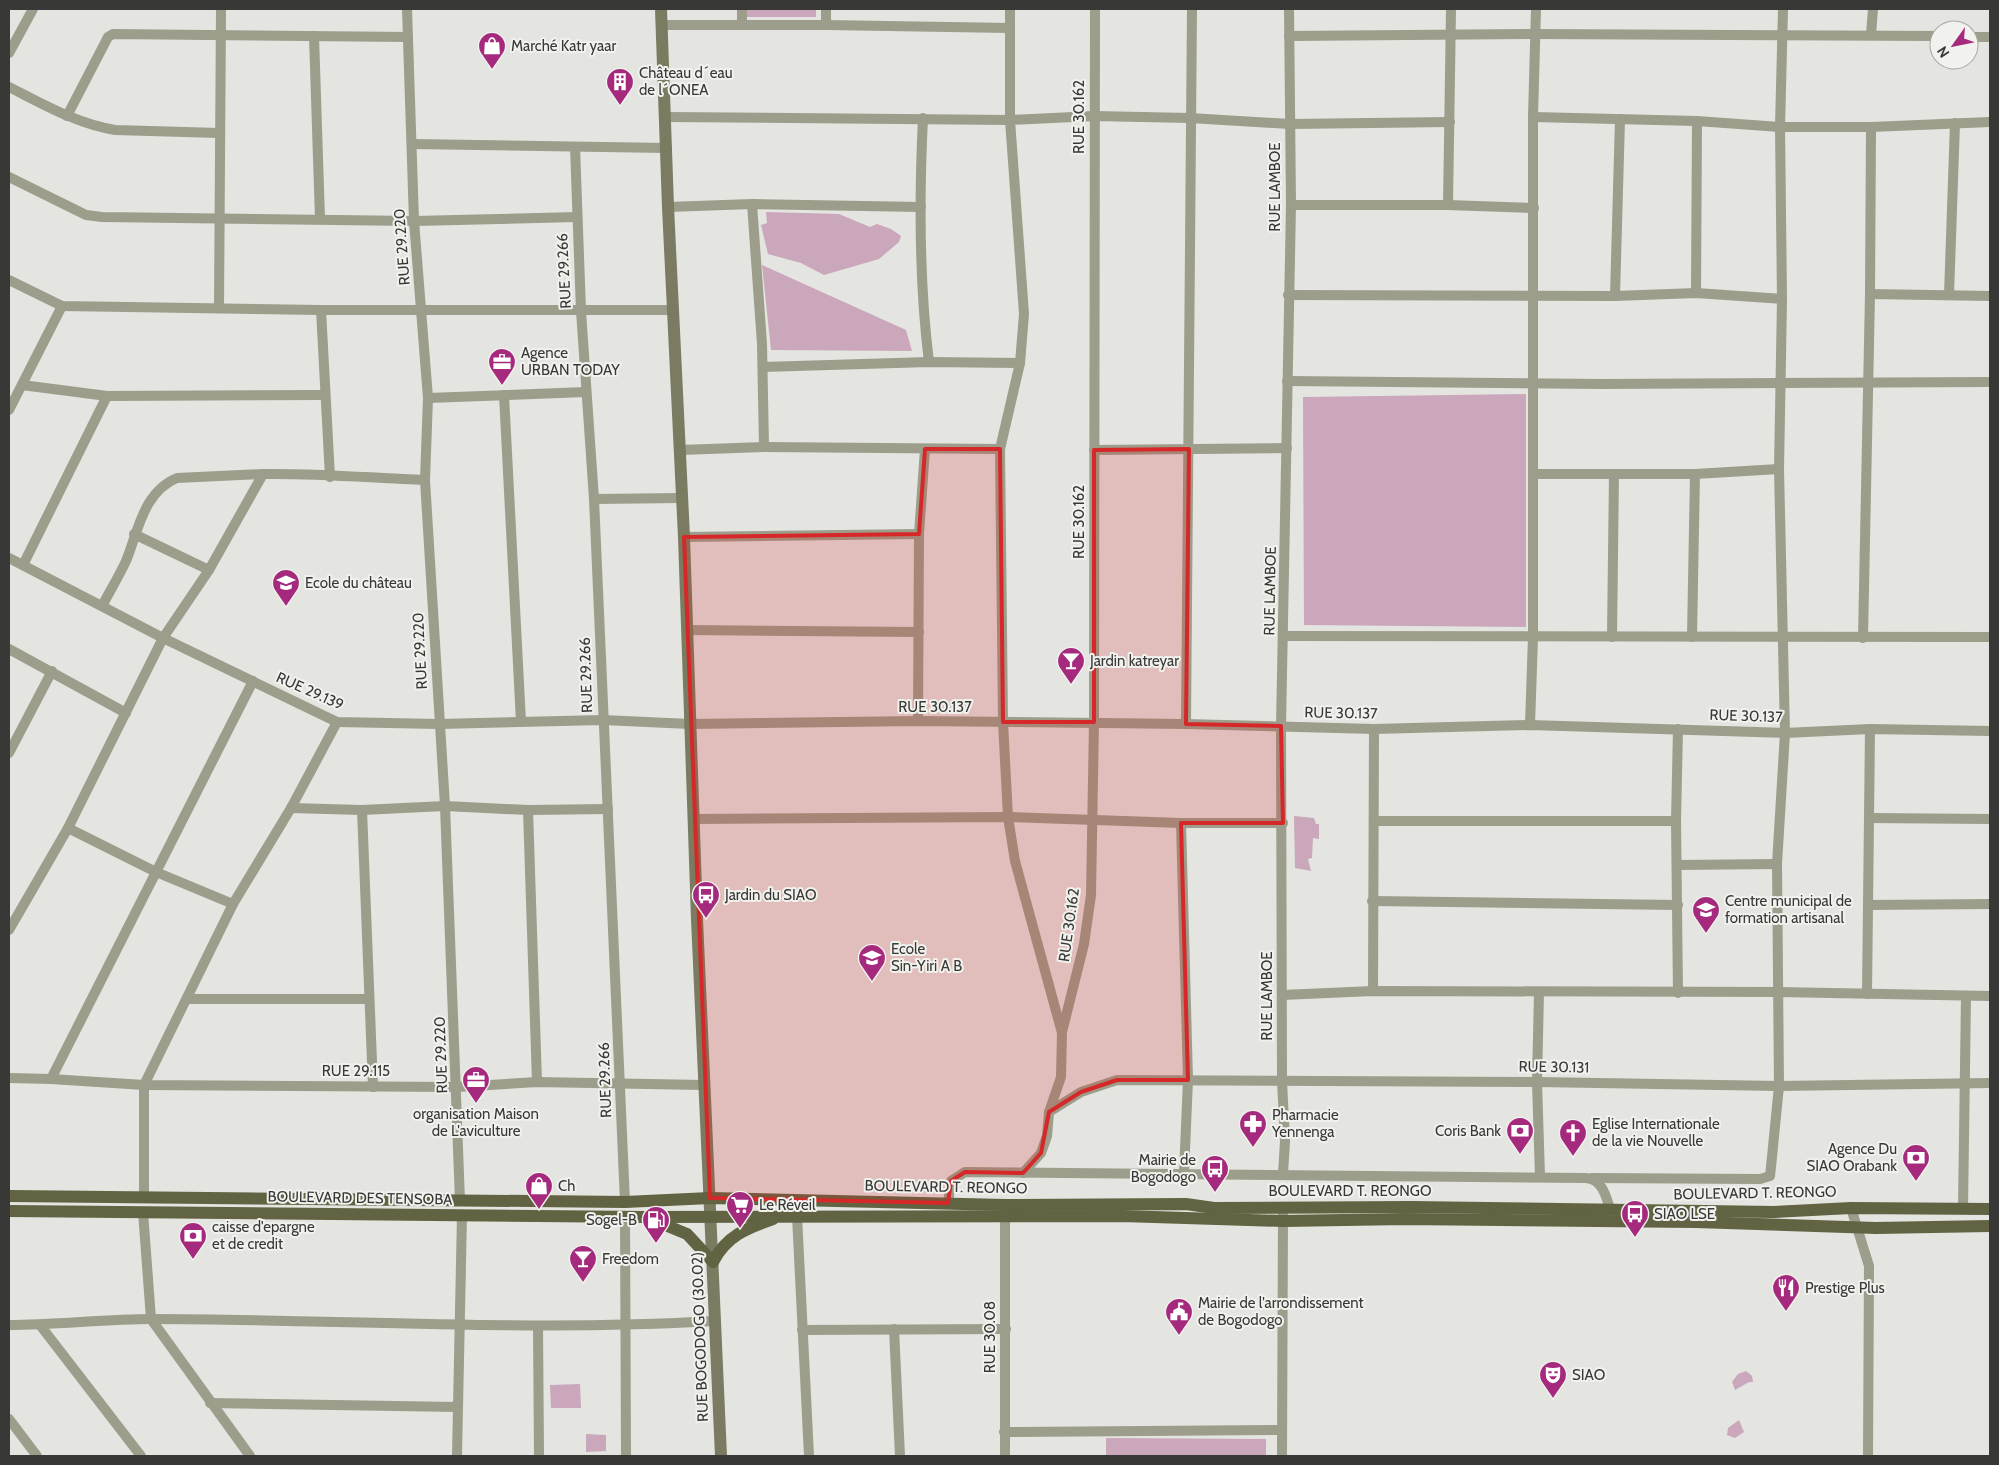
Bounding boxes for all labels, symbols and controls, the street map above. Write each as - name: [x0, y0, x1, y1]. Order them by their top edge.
- north arrow: [1929, 20, 1979, 70]
- shop icon: Marché Katr yaar: [477, 31, 507, 70]
- place label: Marché Katr yaar: [511, 37, 616, 55]
- text: N: [1933, 43, 1953, 61]
- place label: Château d´eau de l´ONEA: [639, 64, 733, 99]
- building icon: Château d´eau de l´ONEA: [605, 67, 635, 106]
- street label: RUE 30.162: [1070, 80, 1088, 154]
- street label: RUE LAMBOE: [1266, 142, 1284, 232]
- street label: RUE 29.220: [390, 208, 414, 286]
- street label: RUE 29.266: [553, 233, 575, 309]
- place label: Agence URBAN TODAY: [521, 344, 620, 379]
- office icon: Agence URBAN TODAY: [487, 347, 517, 386]
- street label: RUE 30.162: [1070, 485, 1088, 559]
- street label: RUE LAMBOE: [1260, 546, 1280, 636]
- school or university icon: Ecole du château: [271, 568, 301, 607]
- place label: Ecole du château: [305, 574, 412, 592]
- street label: RUE 29.220: [409, 612, 431, 690]
- street label: RUE 29.266: [576, 637, 596, 713]
- bar icon: Jardin katreyar: [1056, 646, 1086, 685]
- place label: Jardin katreyar: [1089, 652, 1179, 670]
- street label: RUE 29.139: [273, 668, 347, 714]
- street label: RUE 30.137: [898, 698, 972, 716]
- street label: RUE 30.137: [1304, 703, 1378, 723]
- street label: RUE 30.137: [1709, 706, 1783, 726]
- bus stop icon: Jardin du SIAO: [691, 880, 721, 919]
- place label: Jardin du SIAO: [724, 886, 816, 904]
- street label: RUE 30.162: [1055, 887, 1083, 963]
- place label: Centre municipal de formation artisanal: [1725, 892, 1852, 927]
- school or university icon: Centre municipal de formation artisanal: [1691, 895, 1721, 934]
- place label: Ecole Sin-Yiri A B: [891, 940, 962, 975]
- school or university icon: Ecole Sin-Yiri A B: [857, 943, 887, 982]
- street label: RUE LAMBOE: [1258, 951, 1276, 1041]
- street label: RUE 29.220: [431, 1016, 451, 1094]
- street label: RUE 29.266: [595, 1042, 615, 1118]
- street label: RUE 30.131: [1518, 1057, 1590, 1077]
- street label: RUE 29.115: [322, 1062, 390, 1080]
- office icon: organisation Maison de L'aviculture: [461, 1065, 491, 1104]
- place label: organisation Maison de L'aviculture: [413, 1105, 539, 1140]
- place label: Pharmacie Yennenga: [1271, 1106, 1339, 1141]
- pharmacy icon: Pharmacie Yennenga: [1238, 1109, 1268, 1148]
- place label: Eglise Internationale de la vie Nouvelle: [1592, 1115, 1720, 1150]
- bank icon: Coris Bank: [1505, 1116, 1535, 1155]
- church icon: Eglise Internationale de la vie Nouvelle: [1558, 1118, 1588, 1157]
- place label: Coris Bank: [1435, 1122, 1501, 1140]
- place label: Agence Du SIAO Orabank: [1807, 1140, 1897, 1175]
- bank icon: Agence Du SIAO Orabank: [1901, 1143, 1931, 1182]
- place label: Mairie de Bogodogo: [1131, 1151, 1196, 1186]
- bus stop icon: Mairie de Bogodogo: [1200, 1154, 1230, 1193]
- shop icon: Ch: [524, 1171, 554, 1210]
- place label: Ch: [558, 1177, 575, 1195]
- street label: BOULEVARD T. REONGO: [864, 1177, 1028, 1197]
- street label: BOULEVARD T. REONGO: [1269, 1182, 1431, 1200]
- street label: BOULEVARD T. REONGO: [1673, 1183, 1837, 1203]
- street label: BOULEVARD DES TENSOBA: [267, 1187, 453, 1209]
- supermarket icon: Le Réveil: [725, 1190, 755, 1229]
- place label: Le Réveil: [759, 1196, 816, 1214]
- bus stop icon: SIAO LSE: [1620, 1199, 1650, 1238]
- fuel station icon: Sogel-B: [641, 1205, 671, 1244]
- place label: SIAO LSE: [1654, 1205, 1715, 1223]
- place label: Sogel-B: [586, 1211, 637, 1229]
- place label: caisse d'epargne et de credit: [212, 1218, 315, 1253]
- bank icon: caisse d'epargne et de credit: [178, 1221, 208, 1260]
- bar icon: Freedom: [568, 1244, 598, 1283]
- place label: Freedom: [602, 1250, 659, 1268]
- street label: RUE BOGODOGO (30.02): [688, 1252, 712, 1422]
- restaurant icon: Prestige Plus: [1771, 1273, 1801, 1312]
- place label: Prestige Plus: [1805, 1279, 1885, 1297]
- place label: Mairie de l'arrondissement de Bogodogo: [1198, 1294, 1364, 1329]
- public building icon: Mairie de l'arrondissement de Bogodogo: [1164, 1297, 1194, 1336]
- street label: RUE 30.08: [981, 1301, 999, 1373]
- theatre icon: SIAO: [1538, 1360, 1568, 1399]
- place label: SIAO: [1572, 1366, 1605, 1384]

